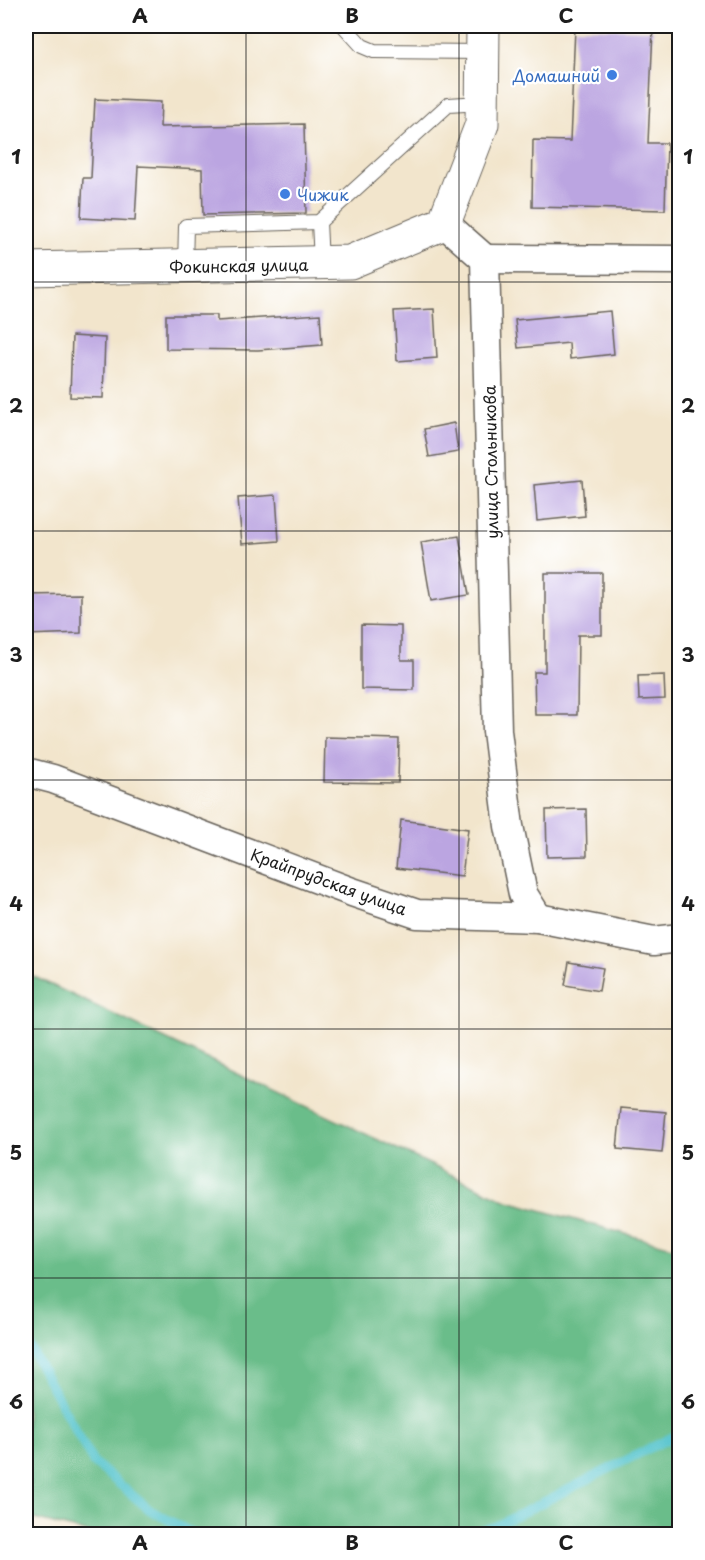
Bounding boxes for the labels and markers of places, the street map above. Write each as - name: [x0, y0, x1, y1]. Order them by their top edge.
- place label: Домашний: [512, 63, 600, 87]
- marker: Домашний: [605, 68, 619, 82]
- place label: Чижик: [297, 182, 349, 206]
- marker: Чижик: [278, 187, 292, 201]

